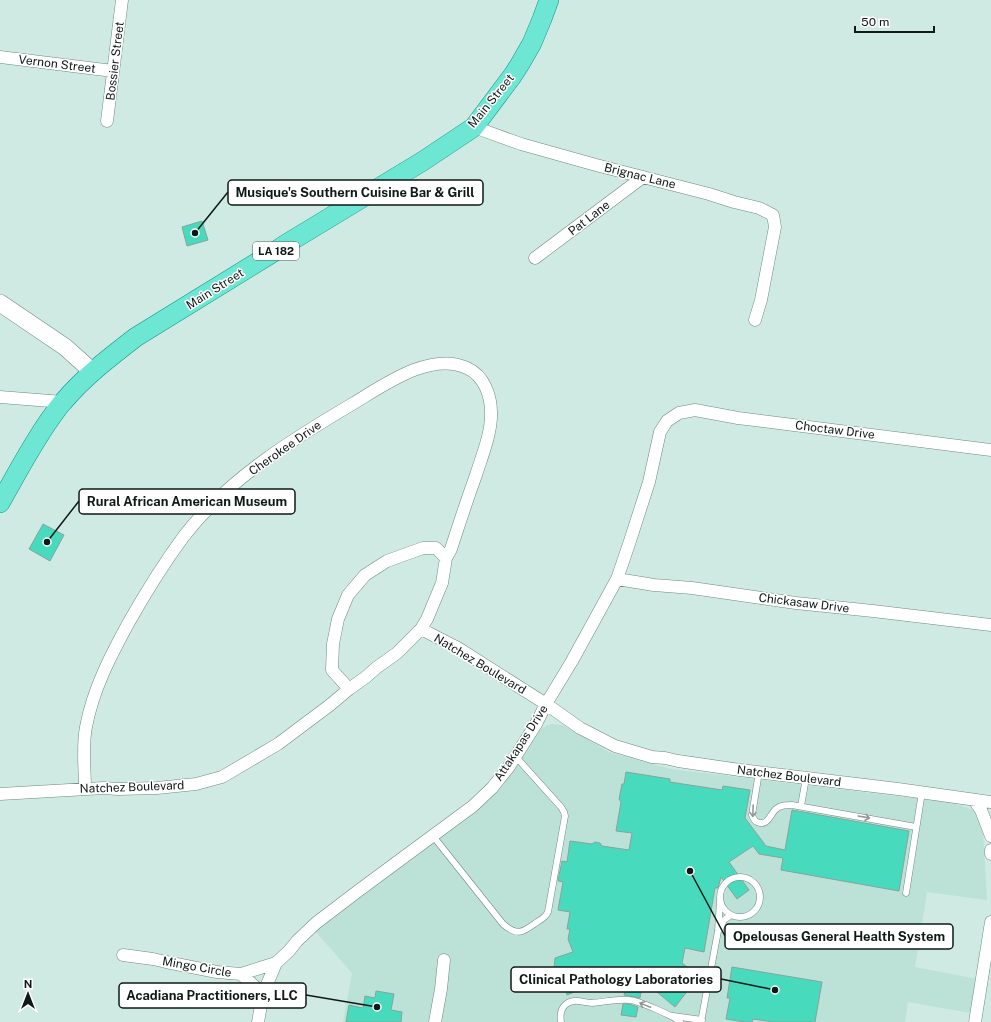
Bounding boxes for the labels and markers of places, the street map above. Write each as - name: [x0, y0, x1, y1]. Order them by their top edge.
- callout: Musique's Southern Cuisine Bar & Grill: [228, 180, 483, 205]
- callout: Rural African American Museum: [79, 489, 295, 514]
- callout: Opelousas General Health System: [725, 924, 953, 949]
- callout: Clinical Pathology Laboratories: [511, 967, 721, 992]
- callout: Acadiana Practitioners, LLC: [119, 983, 306, 1008]

